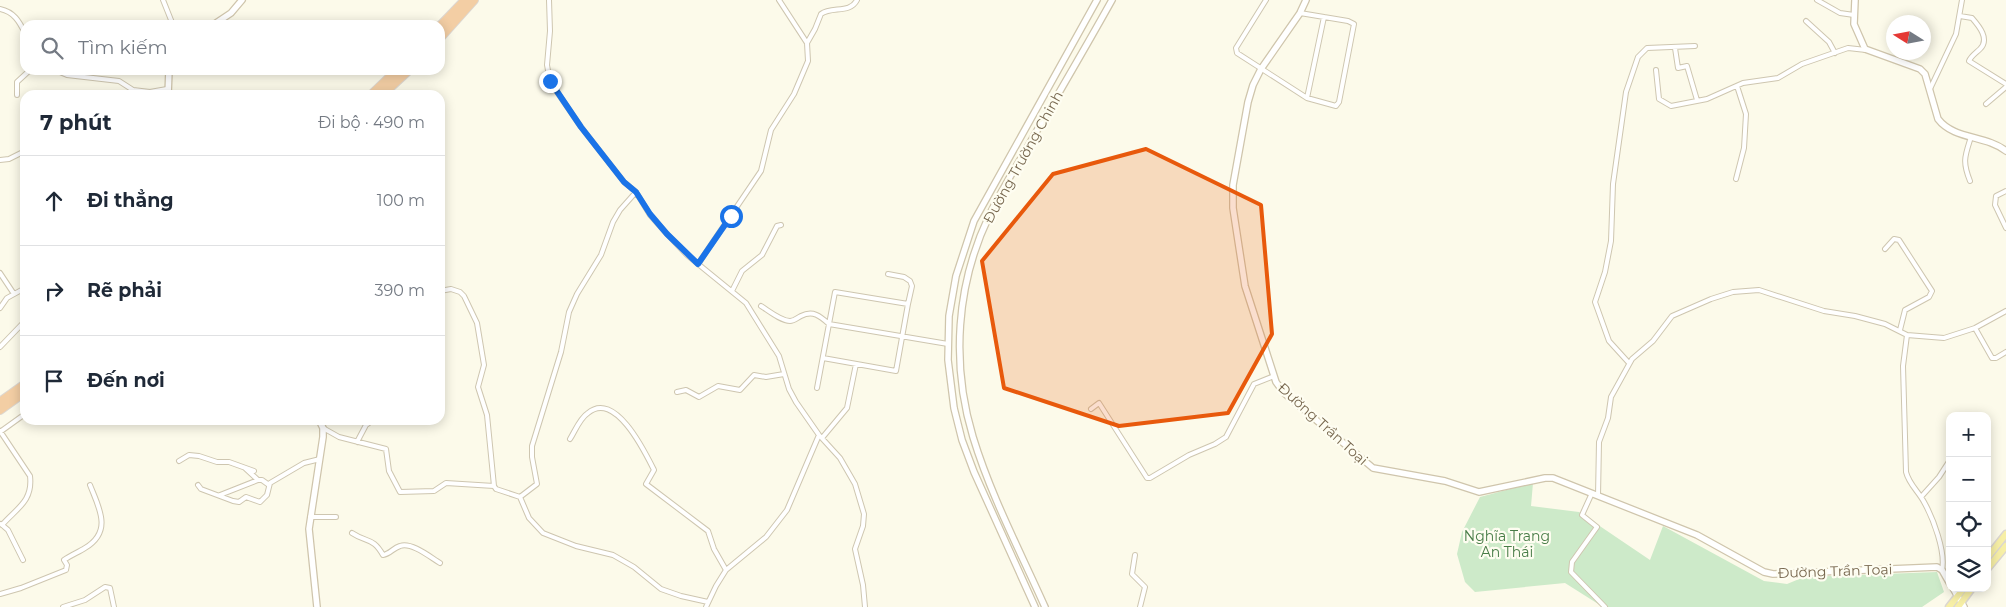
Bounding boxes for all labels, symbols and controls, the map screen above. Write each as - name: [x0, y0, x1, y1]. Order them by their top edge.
- north arrow: [1886, 15, 1931, 60]
- search box: [20, 20, 445, 75]
- icon: search: [38, 34, 66, 62]
- text: Tìm kiếm: [78, 36, 168, 59]
- route end: [539, 70, 562, 93]
- street label: Đường Trường Chinh: [979, 88, 1067, 226]
- text: 7 phút: [40, 110, 112, 135]
- text: Đi bộ · 490 m: [318, 113, 425, 132]
- icon: ahead: [40, 187, 68, 215]
- text: Đi thẳng: [87, 189, 174, 212]
- text: 100 m: [377, 191, 425, 210]
- route start: [720, 205, 743, 228]
- icon: right: [40, 277, 68, 305]
- text: Rẽ phải: [87, 279, 162, 302]
- text: 390 m: [374, 281, 425, 300]
- icon: arrive: [40, 367, 68, 395]
- text: Đến nơi: [87, 369, 165, 392]
- street label: Đường Trần Toại: [1274, 379, 1372, 469]
- map controls: [1946, 412, 1991, 592]
- button: +: [1946, 412, 1991, 457]
- button: −: [1946, 457, 1991, 502]
- button: locate: [1946, 502, 1991, 547]
- park label: Nghĩa Trang An Thái: [1464, 527, 1550, 561]
- button: layers: [1946, 547, 1991, 592]
- street label: Đường Trần Toại: [1777, 560, 1893, 582]

